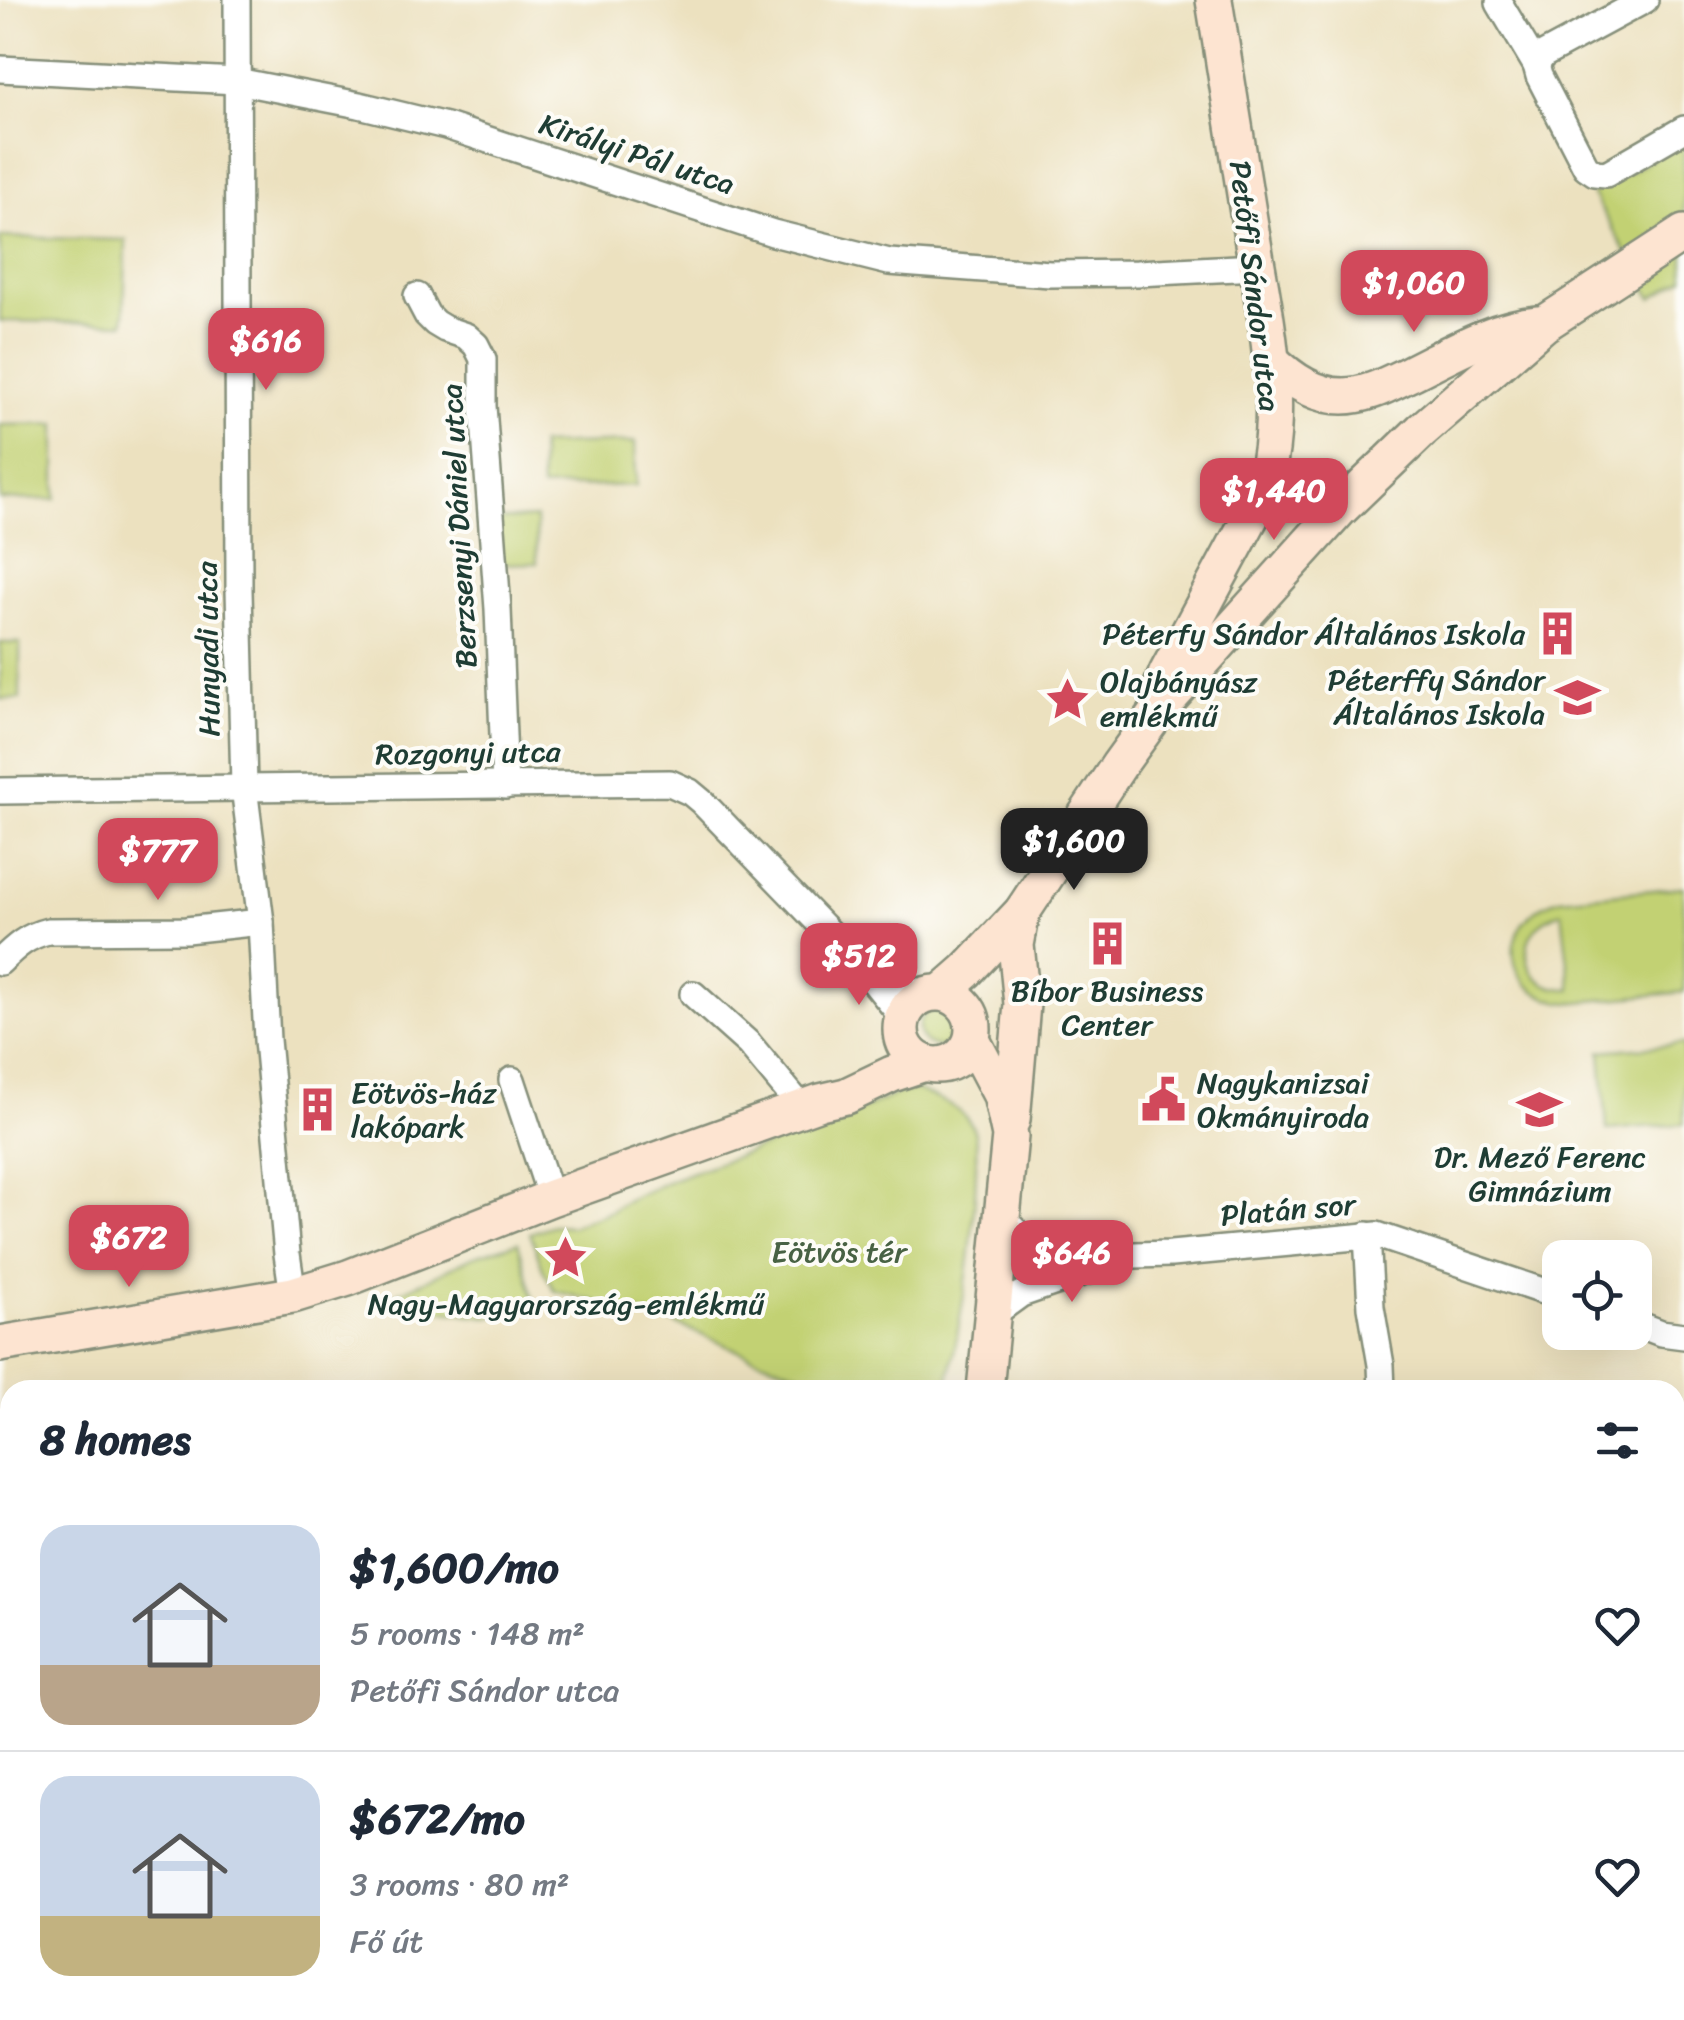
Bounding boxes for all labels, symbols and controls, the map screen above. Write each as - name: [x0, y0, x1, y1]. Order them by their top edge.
- street label: Királyi Pál utca: [532, 97, 742, 211]
- street label: Petőfi Sándor utca: [1213, 157, 1297, 415]
- pin: $1,060: [1333, 250, 1495, 335]
- text: $1,060: [1363, 254, 1465, 311]
- pin: $616: [207, 308, 325, 393]
- text: $616: [230, 312, 302, 369]
- street label: Berzsenyi Dániel utca: [425, 382, 493, 670]
- pin: $1,440: [1193, 458, 1355, 543]
- text: $1,440: [1222, 462, 1326, 519]
- street label: Hunyadi utca: [179, 560, 237, 737]
- place label: Péterfy Sándor Általános Iskola: [1102, 607, 1526, 661]
- building icon: Péterfy Sándor Általános Iskola: [1534, 610, 1582, 658]
- place label: Péterffy Sándor Általános Iskola: [1327, 653, 1547, 741]
- place label: Olajbányász emlékmű: [1100, 655, 1258, 743]
- school or university icon: Péterffy Sándor Általános Iskola: [1554, 673, 1602, 721]
- place icon: Olajbányász emlékmű: [1043, 675, 1091, 723]
- street label: Rozgonyi utca: [375, 724, 562, 782]
- pin: $1,600: [993, 808, 1155, 893]
- text: $1,600: [1023, 812, 1125, 869]
- pin: $777: [99, 818, 217, 903]
- text: $777: [120, 822, 196, 879]
- building icon: Bíbor Business Center: [1083, 920, 1131, 968]
- pin: $512: [800, 923, 918, 1008]
- text: $512: [822, 927, 896, 984]
- place label: Bíbor Business Center: [1011, 964, 1204, 1052]
- place label: Nagykanizsai Okmányiroda: [1197, 1056, 1371, 1144]
- place label: Eötvös-ház lakópark: [351, 1066, 497, 1154]
- public building icon: Nagykanizsai Okmányiroda: [1140, 1076, 1188, 1124]
- building icon: Eötvös-ház lakópark: [294, 1086, 342, 1134]
- school or university icon: Dr. Mező Ferenc Gimnázium: [1516, 1086, 1564, 1134]
- place label: Dr. Mező Ferenc Gimnázium: [1434, 1130, 1646, 1218]
- street label: Platán sor: [1218, 1177, 1359, 1243]
- pin: $672: [70, 1205, 188, 1290]
- text: $672: [91, 1209, 167, 1266]
- pin: $646: [1013, 1220, 1131, 1305]
- text: $646: [1033, 1224, 1111, 1281]
- park label: Eötvös tér: [771, 1225, 908, 1279]
- place icon: Nagy-Magyarország-emlékmű: [542, 1233, 590, 1281]
- map controls: [1542, 1240, 1652, 1350]
- button: locate: [1542, 1240, 1652, 1350]
- place label: Nagy-Magyarország-emlékmű: [368, 1277, 765, 1331]
- text: 8 homes: [40, 1403, 191, 1477]
- icon: filters: [1590, 1413, 1645, 1468]
- text: $1,600/mo: [350, 1531, 559, 1605]
- icon: home: [120, 1565, 240, 1685]
- icon: heart: [1590, 1598, 1645, 1653]
- text: 5 rooms · 148 m²: [350, 1605, 585, 1662]
- text: Petőfi Sándor utca: [350, 1662, 619, 1719]
- text: $672/mo: [350, 1782, 525, 1856]
- icon: home: [120, 1816, 240, 1936]
- icon: heart: [1590, 1849, 1645, 1904]
- text: 3 rooms · 80 m²: [350, 1856, 569, 1913]
- text: Fő út: [350, 1913, 423, 1970]

